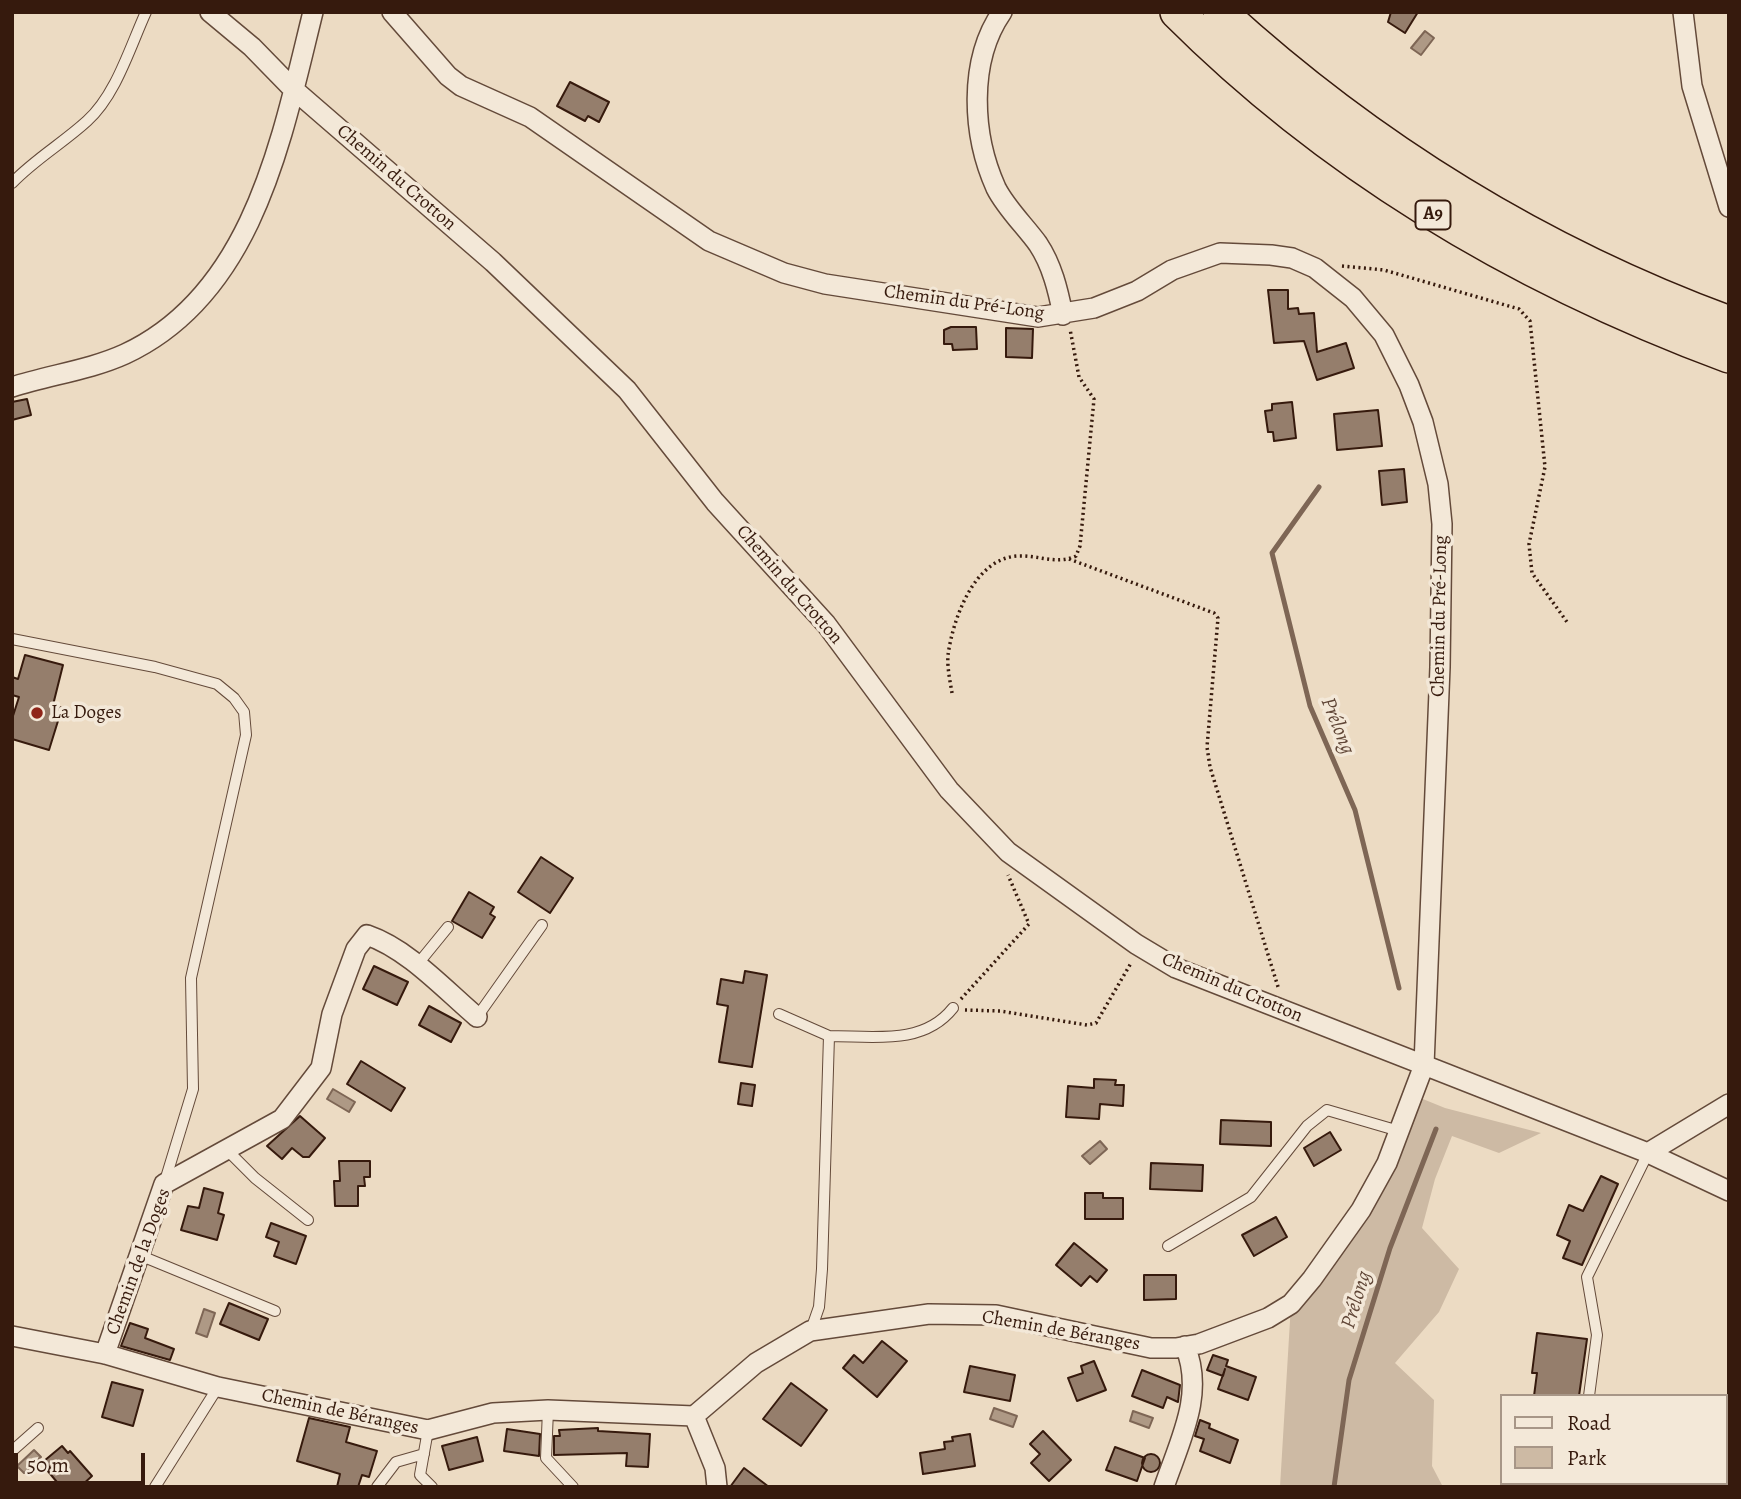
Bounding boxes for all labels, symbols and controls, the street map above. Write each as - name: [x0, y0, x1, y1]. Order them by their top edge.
- street label: Chemin du Crotton: [332, 120, 460, 236]
- road number: A9: [1416, 200, 1450, 230]
- street label: Chemin du Pré-Long: [882, 280, 1046, 326]
- street label: Chemin du Crotton: [731, 521, 847, 649]
- street label: Chemin du Pré-Long: [1427, 535, 1453, 697]
- water label: Prélong: [1314, 694, 1360, 758]
- place label: La Doges: [51, 702, 122, 724]
- marker: La Doges: [29, 705, 45, 721]
- street label: Chemin du Crotton: [1158, 948, 1306, 1028]
- street label: Chemin de la Doges: [102, 1186, 176, 1338]
- water label: Prélong: [1336, 1268, 1378, 1332]
- street label: Chemin de Béranges: [980, 1306, 1142, 1356]
- street label: Chemin de Béranges: [259, 1384, 421, 1440]
- legend: [1500, 1394, 1727, 1485]
- text: Road: [1567, 1409, 1611, 1437]
- scale bar: [18, 1440, 149, 1484]
- text: Park: [1567, 1444, 1606, 1472]
- text: 50 m: [27, 1451, 69, 1479]

